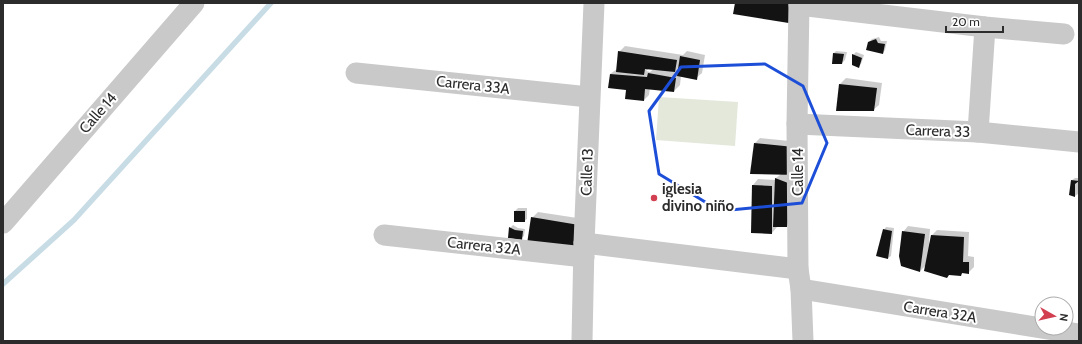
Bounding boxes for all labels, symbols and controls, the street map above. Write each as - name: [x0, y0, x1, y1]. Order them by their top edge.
- scale bar: [946, 8, 1003, 34]
- text: 20 m: [952, 14, 980, 29]
- street label: Carrera 33A: [435, 72, 512, 98]
- street label: Calle 14: [75, 89, 121, 137]
- street label: Carrera 33: [905, 121, 971, 141]
- street label: Calle 13: [577, 148, 597, 196]
- street label: Calle 14: [789, 148, 807, 196]
- place label: iglesia divino niño: [662, 180, 735, 215]
- marker: iglesia divino niño: [649, 193, 659, 203]
- street label: Carrera 32A: [446, 233, 522, 259]
- north arrow: [1034, 296, 1074, 336]
- street label: Carrera 32A: [902, 297, 979, 327]
- text: N: [1056, 313, 1071, 322]

